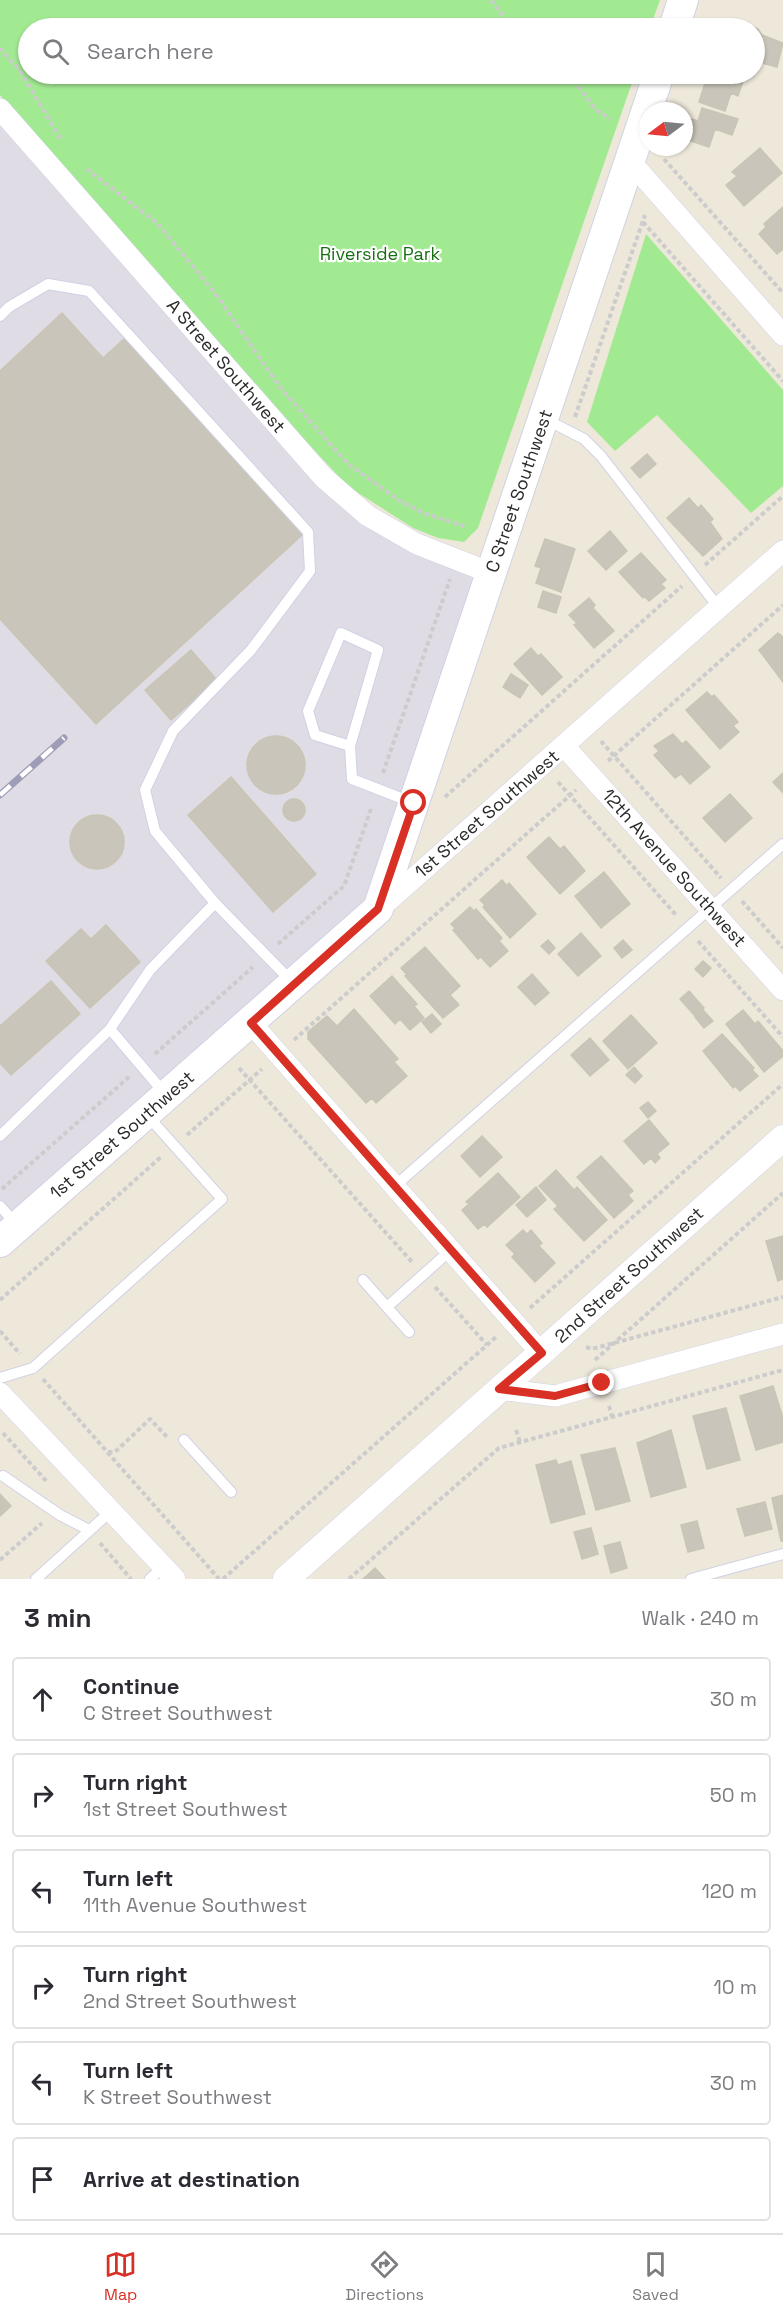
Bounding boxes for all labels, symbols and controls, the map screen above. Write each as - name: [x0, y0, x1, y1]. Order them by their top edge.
- search box: [18, 18, 765, 84]
- icon: search: [39, 35, 72, 68]
- text: Search here: [87, 37, 214, 65]
- north arrow: [639, 102, 693, 156]
- park label: Riverside Park: [320, 242, 441, 265]
- street label: A Street Southwest: [162, 294, 291, 437]
- street label: C Street Southwest: [480, 406, 557, 575]
- street label: 1st Street Southwest: [410, 745, 564, 883]
- street label: 12th Avenue Southwest: [597, 784, 752, 952]
- route start: [400, 789, 426, 815]
- street label: 1st Street Southwest: [45, 1066, 199, 1204]
- street label: 2nd Street Southwest: [549, 1202, 708, 1348]
- route end: [588, 1369, 614, 1395]
- text: 3 min: [24, 1601, 92, 1635]
- text: Walk · 240 m: [641, 1605, 759, 1631]
- text: Continue: [83, 1672, 179, 1700]
- icon: ahead: [26, 1683, 59, 1716]
- text: 30 m: [710, 1686, 757, 1712]
- text: C Street Southwest: [83, 1700, 273, 1726]
- text: Turn right: [83, 1768, 188, 1796]
- icon: right: [26, 1779, 59, 1812]
- text: 50 m: [710, 1782, 757, 1808]
- text: 1st Street Southwest: [83, 1796, 288, 1822]
- text: Turn left: [83, 1864, 173, 1892]
- icon: left: [26, 1875, 59, 1908]
- text: 120 m: [701, 1878, 757, 1904]
- text: 11th Avenue Southwest: [83, 1892, 307, 1918]
- text: Turn right: [83, 1960, 188, 1988]
- icon: right: [26, 1971, 59, 2004]
- text: 10 m: [713, 1974, 757, 2000]
- text: 2nd Street Southwest: [83, 1988, 297, 2014]
- text: Turn left: [83, 2056, 173, 2084]
- icon: left: [26, 2067, 59, 2100]
- text: 30 m: [710, 2070, 757, 2096]
- text: K Street Southwest: [83, 2084, 272, 2110]
- icon: arrive: [26, 2163, 59, 2196]
- text: Arrive at destination: [83, 2165, 300, 2193]
- tab: Map: [104, 2248, 137, 2305]
- tab: Directions: [346, 2248, 424, 2305]
- tab: Saved: [632, 2248, 679, 2305]

